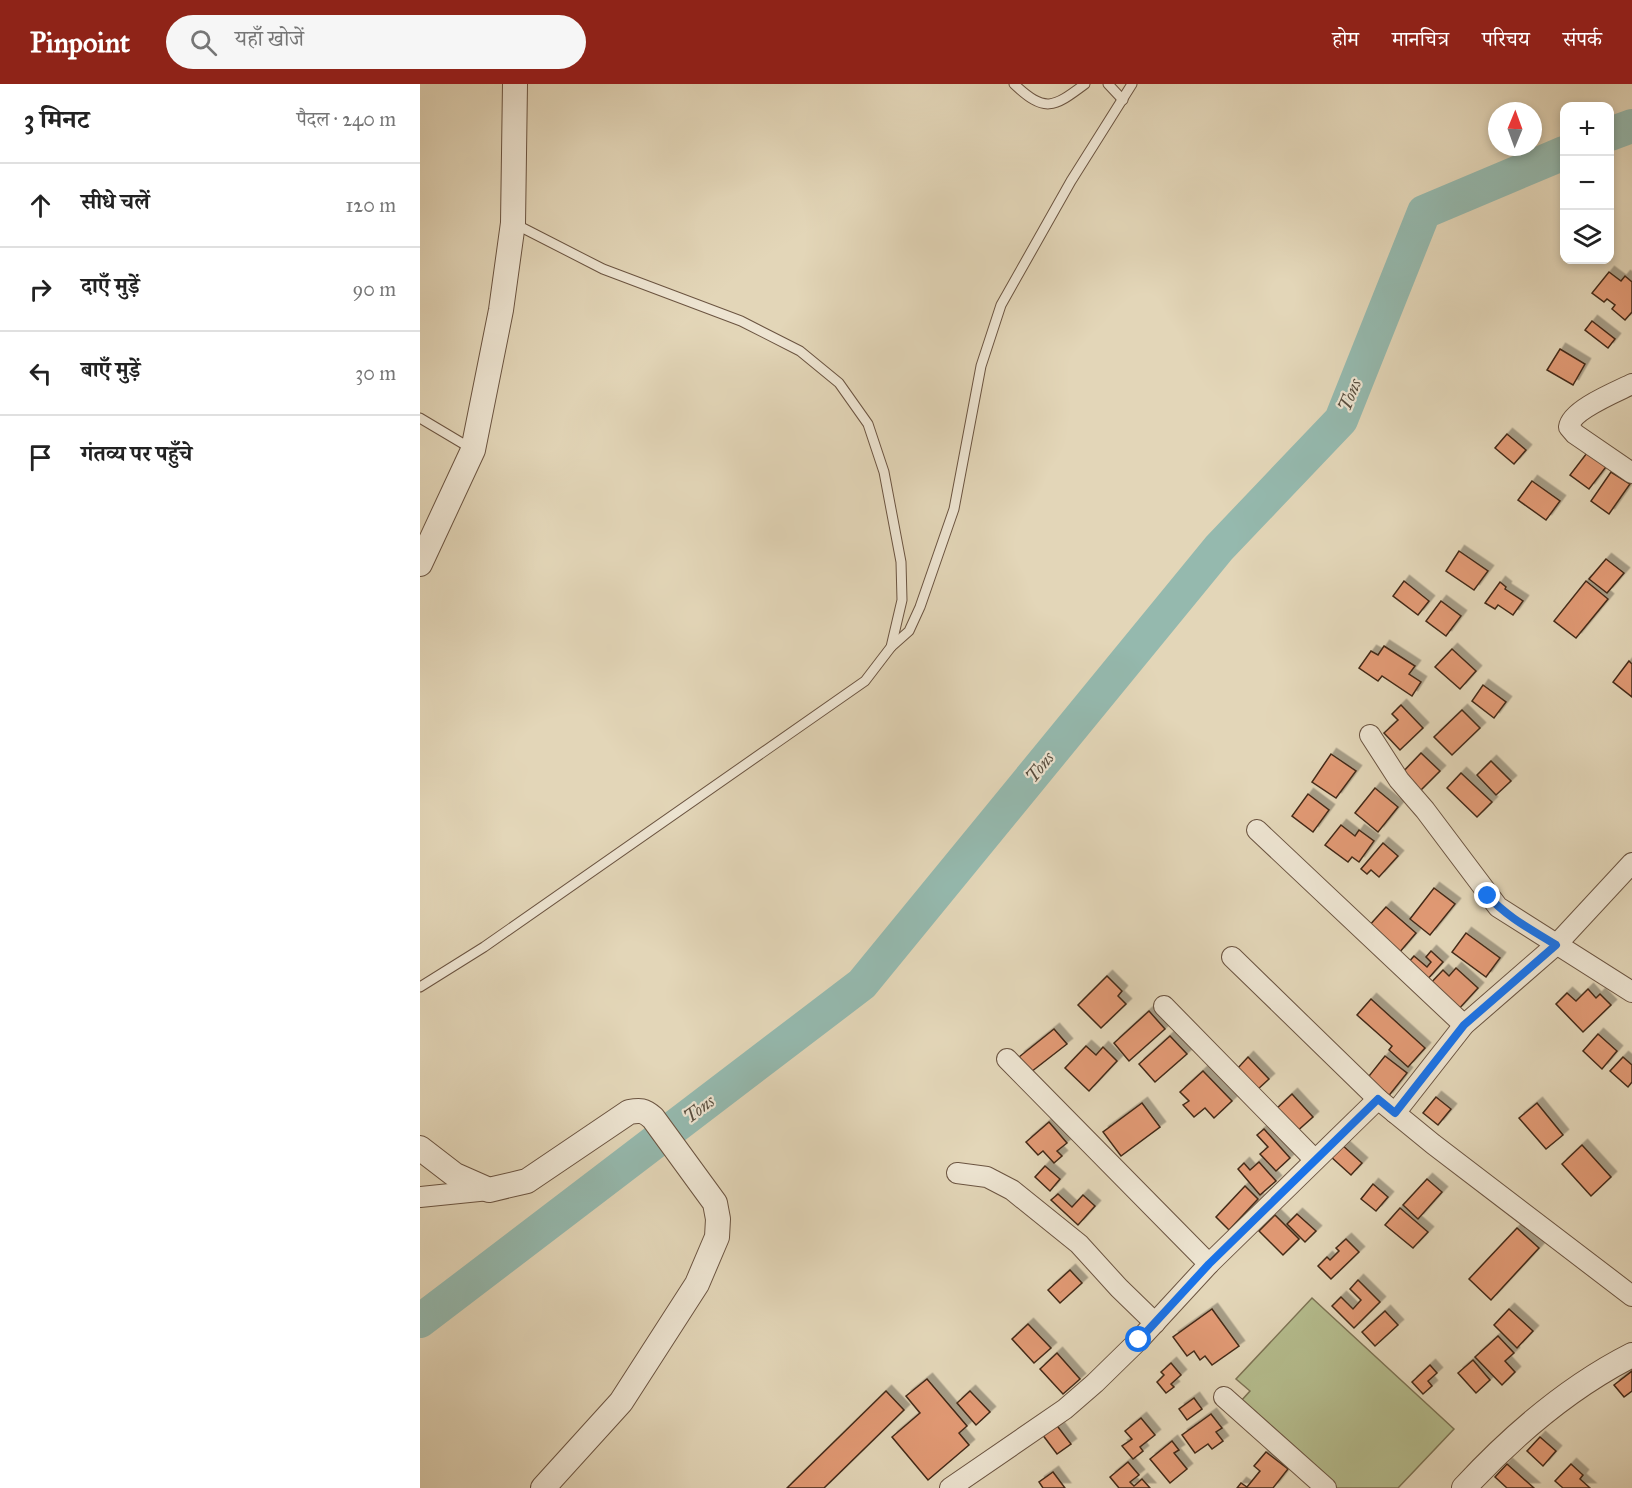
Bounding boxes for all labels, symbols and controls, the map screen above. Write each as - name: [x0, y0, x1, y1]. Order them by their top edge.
- search box: [166, 15, 586, 69]
- text: Pinpoint: [30, 25, 130, 60]
- text: यहाँ खोजें: [235, 25, 304, 52]
- icon: search: [187, 26, 220, 59]
- text: होम: [1332, 26, 1359, 52]
- text: मानचित्र: [1392, 26, 1449, 52]
- text: परिचय: [1482, 26, 1530, 52]
- text: संपर्क: [1563, 26, 1602, 52]
- north arrow: [1488, 102, 1542, 156]
- map controls: [1560, 102, 1614, 264]
- button: +: [1560, 102, 1614, 156]
- text: 3 मिनट: [24, 103, 89, 135]
- text: पैदल · 240 m: [297, 107, 396, 131]
- button: −: [1560, 156, 1614, 210]
- text: सीधे चलें: [81, 188, 150, 215]
- icon: ahead: [24, 189, 57, 222]
- text: 120 m: [345, 193, 396, 217]
- button: layers: [1560, 210, 1614, 264]
- text: दाएँ मुड़ें: [81, 272, 140, 299]
- icon: right: [24, 273, 57, 306]
- text: 90 m: [353, 277, 396, 301]
- text: बाएँ मुड़ें: [81, 356, 140, 383]
- icon: left: [24, 357, 57, 390]
- text: 30 m: [355, 361, 396, 385]
- water label: Tons: [1334, 375, 1367, 414]
- text: गंतव्य पर पहुँचे: [81, 440, 192, 467]
- icon: arrive: [24, 441, 57, 474]
- water label: Tons: [1021, 747, 1059, 787]
- route end: [1474, 882, 1500, 908]
- water label: Tons: [679, 1090, 719, 1128]
- route start: [1125, 1326, 1151, 1352]

